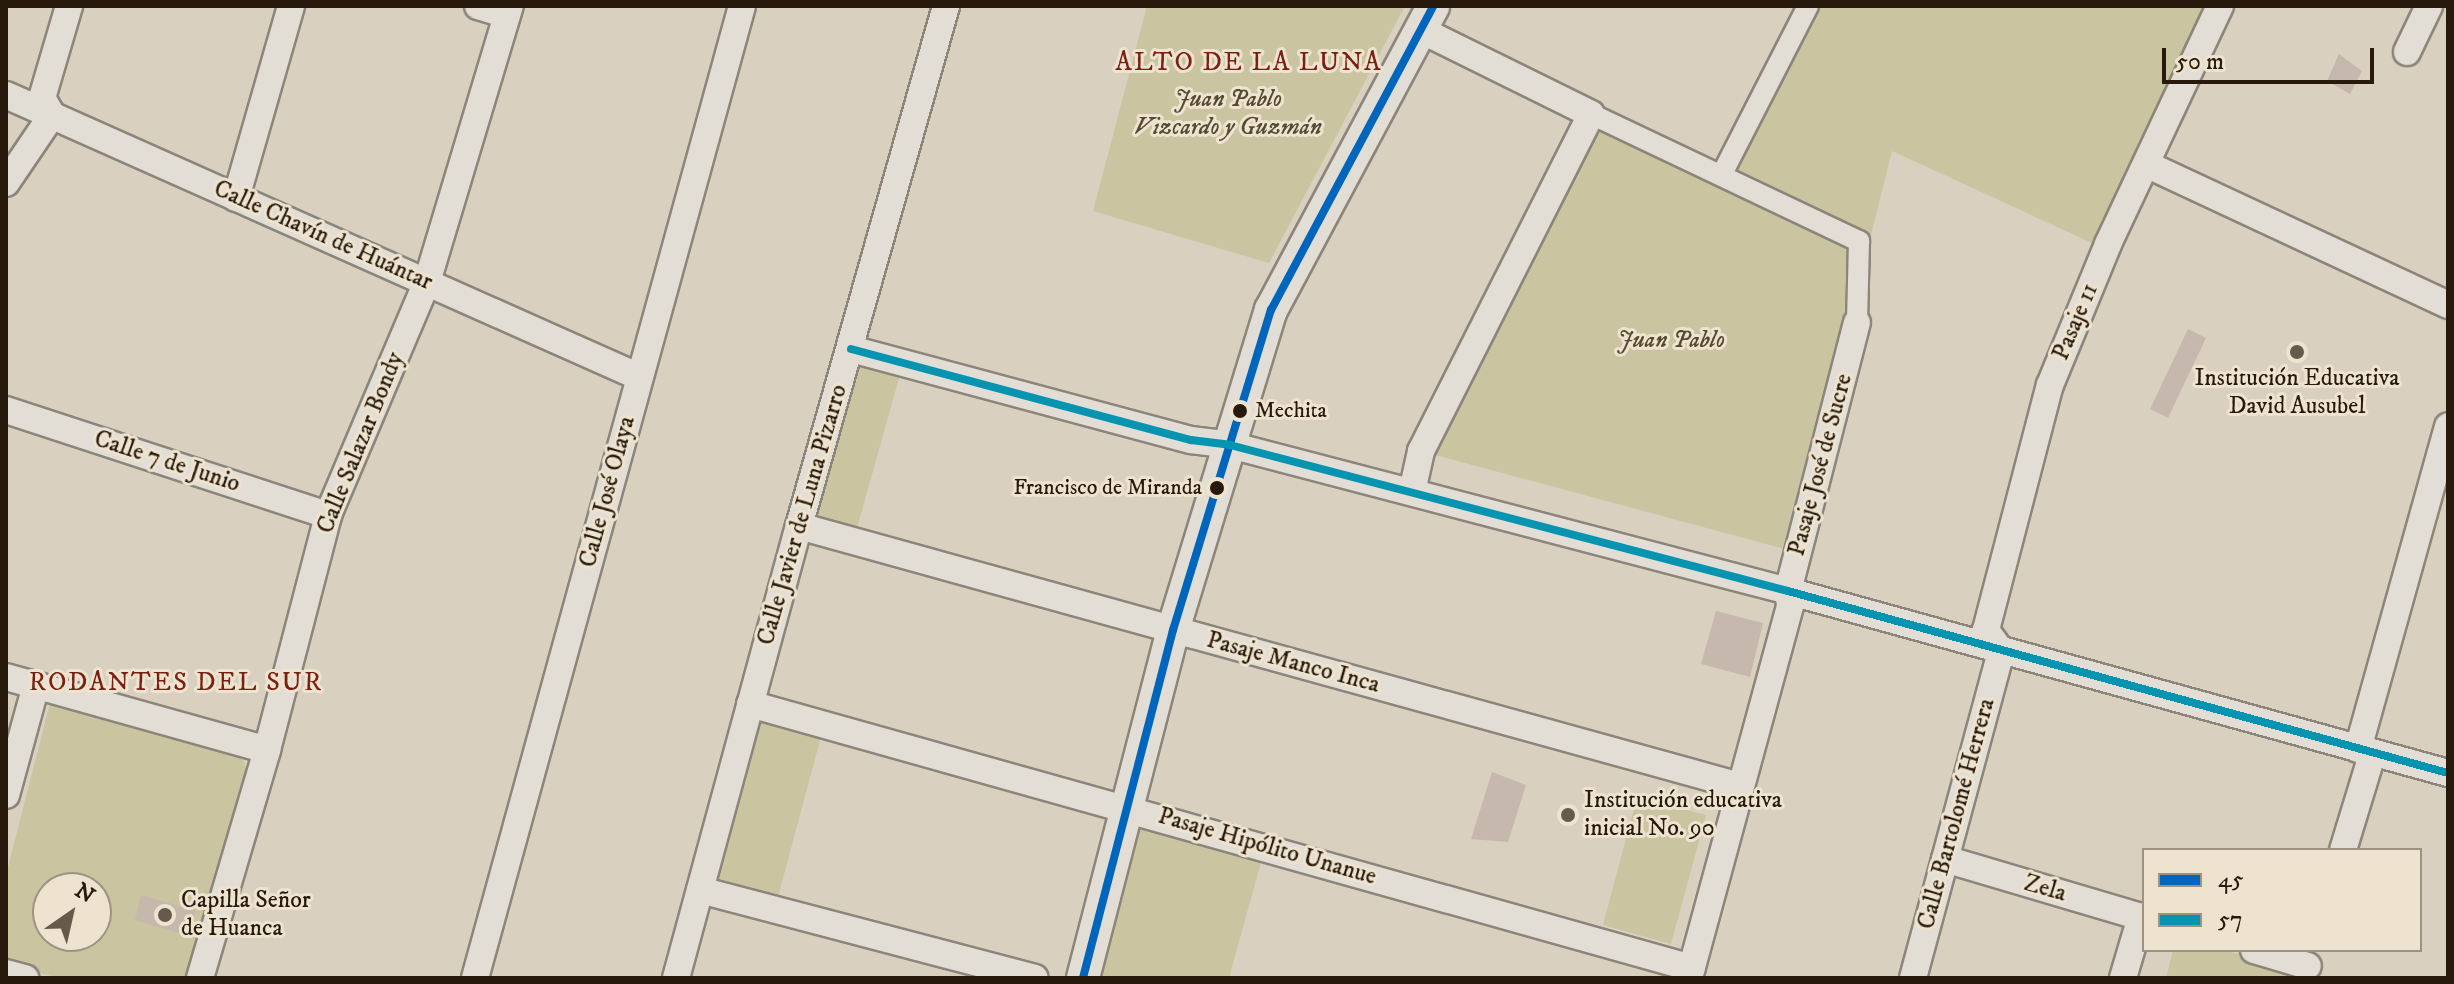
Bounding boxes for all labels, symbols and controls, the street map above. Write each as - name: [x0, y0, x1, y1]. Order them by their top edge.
- scale bar: [2166, 32, 2378, 82]
- district label: ALTO DE LA LUNA: [1115, 47, 1383, 79]
- text: 50 m: [2176, 47, 2224, 77]
- park label: Juan Pablo Vizcardo y Guzmán: [1134, 86, 1322, 142]
- street label: Calle Chavín de Huántar: [209, 175, 437, 297]
- street label: Pasaje 11: [2047, 279, 2105, 365]
- park label: Juan Pablo: [1617, 327, 1725, 355]
- marker: Institución Educativa David Ausubel: [2288, 343, 2306, 361]
- street label: Calle Salazar Bondy: [312, 348, 410, 538]
- place label: Institución Educativa David Ausubel: [2194, 365, 2400, 421]
- street label: Pasaje José de Sucre: [1783, 371, 1859, 559]
- street label: Calle Javier de Luna Pizarro: [752, 381, 854, 649]
- place label: Mechita: [1255, 398, 1327, 424]
- marker: Mechita: [1232, 403, 1248, 419]
- street label: Calle José Olaya: [574, 413, 642, 571]
- street label: Calle 7 de Junio: [91, 425, 243, 499]
- place label: Francisco de Miranda: [1013, 475, 1202, 501]
- marker: Francisco de Miranda: [1209, 480, 1225, 496]
- street label: Pasaje Manco Inca: [1203, 626, 1383, 700]
- district label: RODANTES DEL SUR: [29, 667, 323, 699]
- street label: Calle Bartolomé Herrera: [1912, 696, 2002, 932]
- place label: Institución educativa inicial No. 90: [1584, 787, 1782, 843]
- street label: Pasaje Hipólito Unanue: [1155, 802, 1379, 892]
- marker: Institución educativa inicial No. 90: [1559, 806, 1577, 824]
- legend: [2142, 848, 2422, 952]
- text: 45: [2218, 865, 2244, 895]
- street label: Zela: [2020, 869, 2070, 909]
- north arrow: [32, 872, 112, 952]
- text: N: [70, 877, 100, 910]
- place label: Capilla Señor de Huanca: [181, 887, 311, 943]
- text: 57: [2218, 905, 2243, 935]
- marker: Capilla Señor de Huanca: [156, 906, 174, 924]

